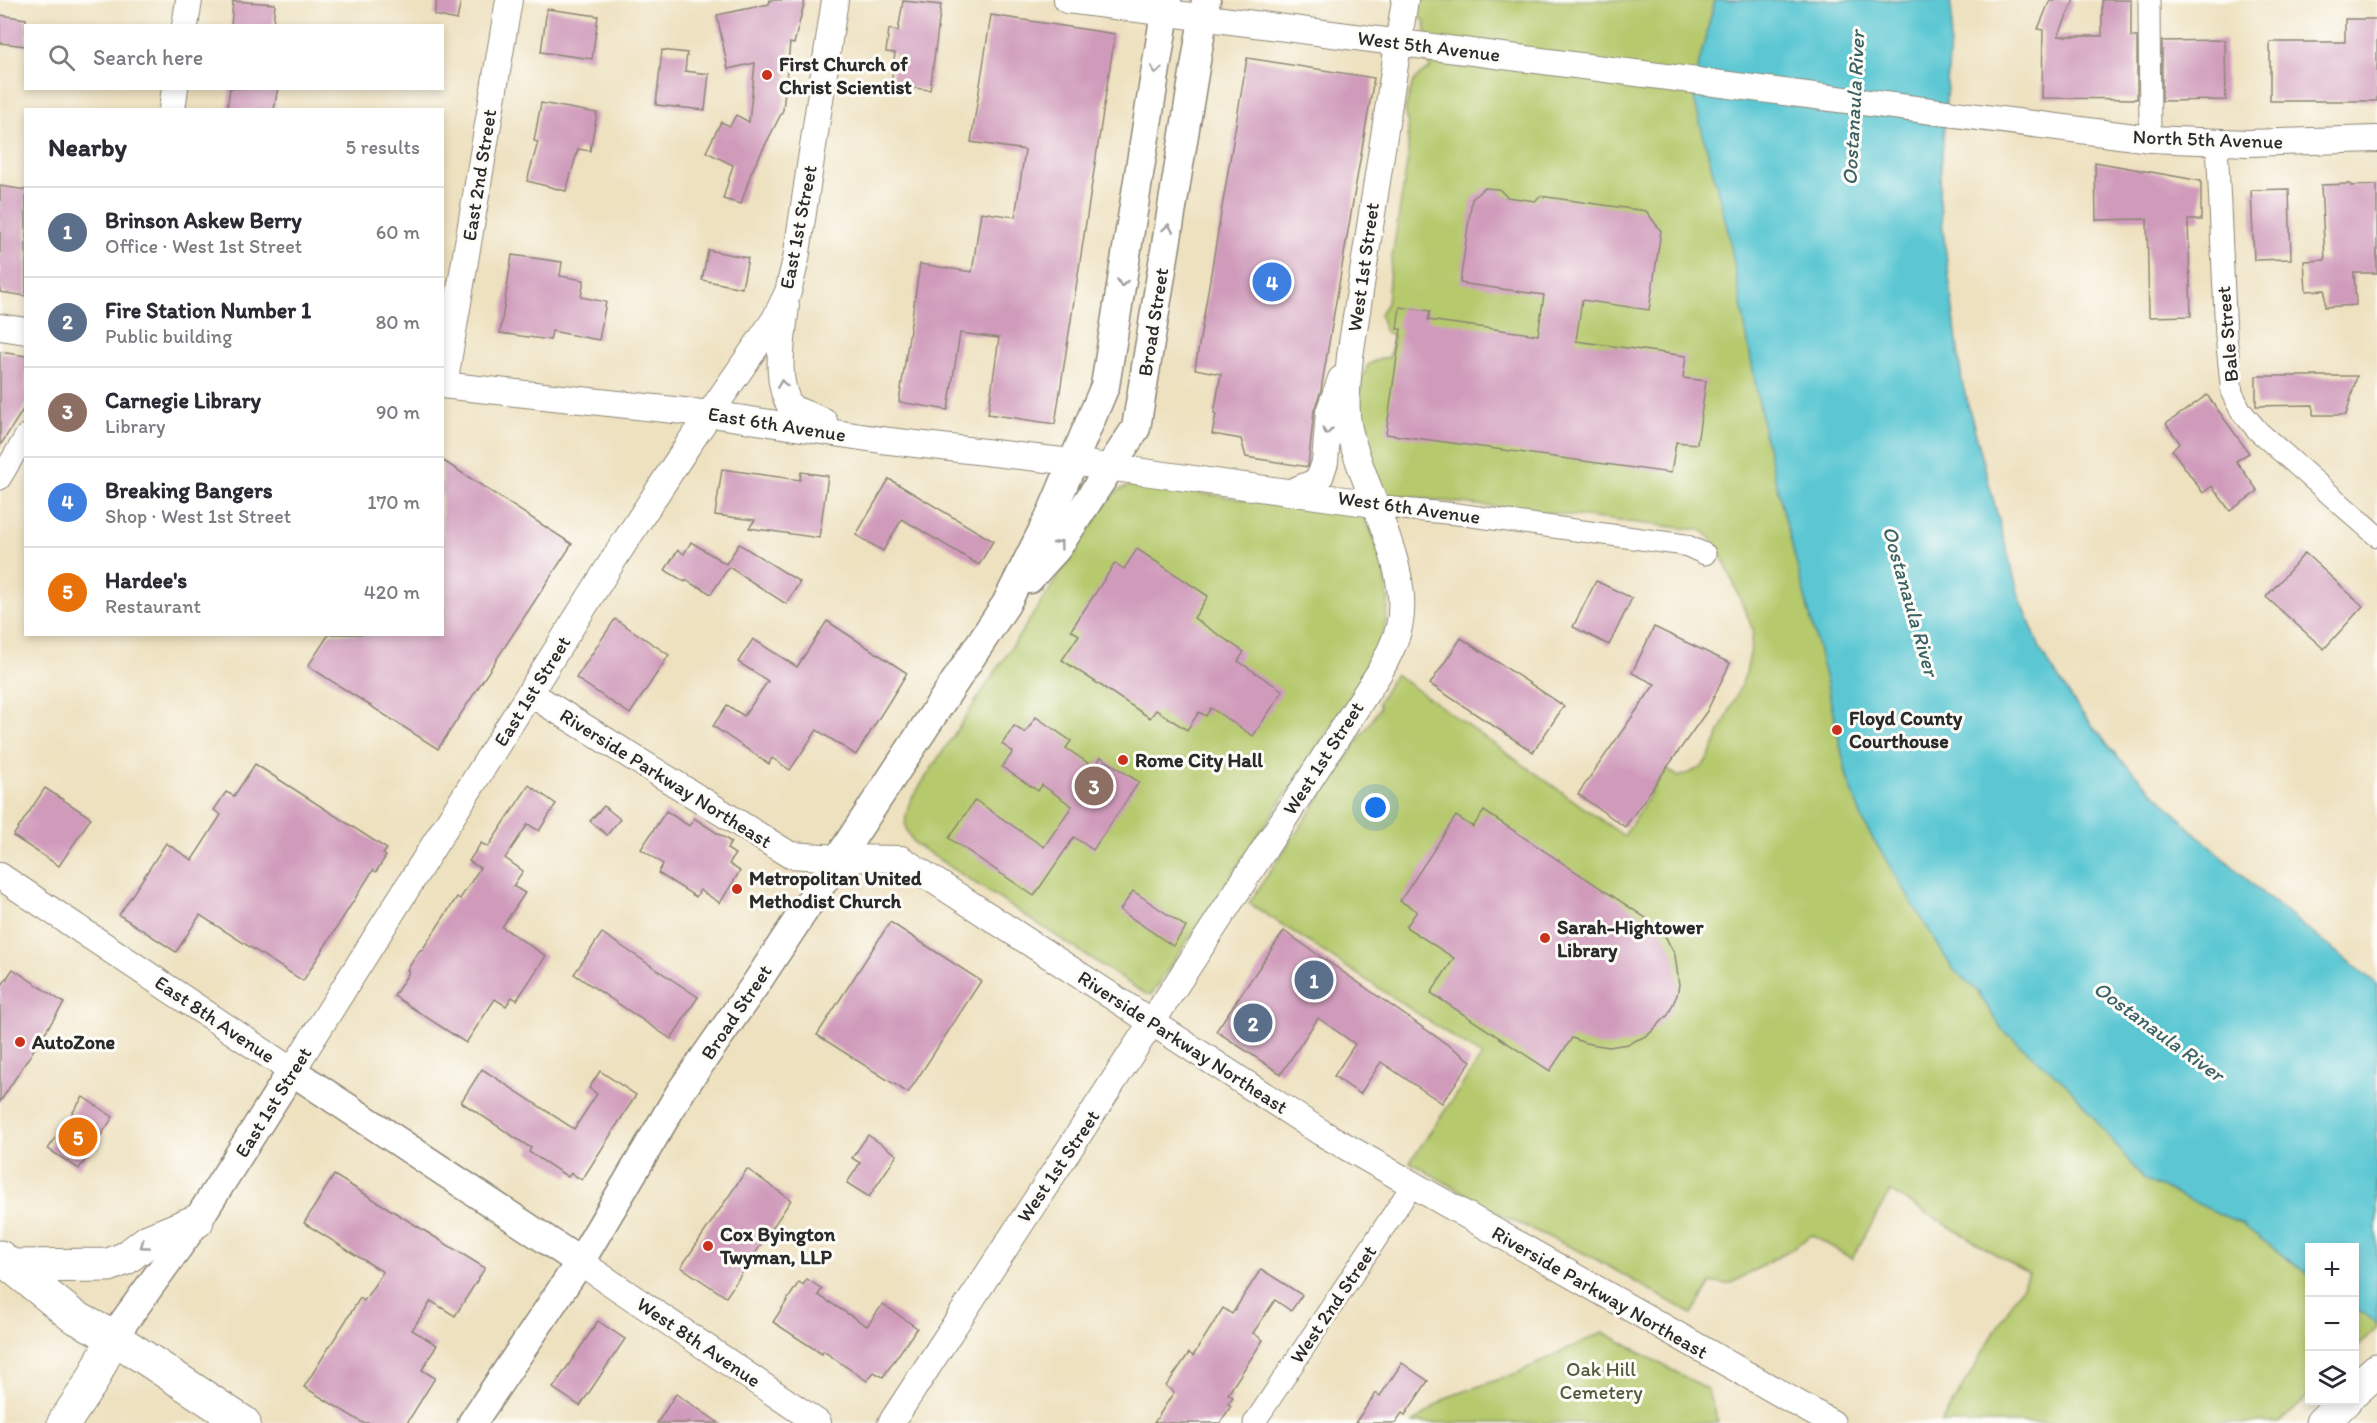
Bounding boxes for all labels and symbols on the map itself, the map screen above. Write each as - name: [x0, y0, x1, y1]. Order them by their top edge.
- street label: West 5th Avenue: [1356, 25, 1502, 67]
- water label: Oostanaula River: [1836, 27, 1870, 186]
- place label: First Church of Christ Scientist: [779, 52, 912, 99]
- one-way arrow: [1150, 65, 1162, 75]
- marker: First Church of Christ Scientist: [760, 68, 774, 82]
- street label: East 2nd Street: [457, 107, 501, 243]
- street label: North 5th Avenue: [2132, 124, 2284, 154]
- street label: East 1st Street: [774, 163, 822, 291]
- street label: West 1st Street: [1342, 201, 1384, 333]
- one-way arrow: [1162, 223, 1174, 233]
- pin: 4: [1252, 260, 1292, 304]
- street label: Broad Street: [1133, 266, 1173, 378]
- one-way arrow: [1116, 279, 1128, 288]
- street label: Bale Street: [2211, 285, 2243, 383]
- one-way arrow: [777, 379, 789, 389]
- street label: East 6th Avenue: [706, 401, 848, 447]
- one-way arrow: [1321, 427, 1334, 436]
- street label: West 6th Avenue: [1336, 485, 1482, 529]
- water label: Oostanaula River: [1878, 523, 1945, 681]
- one-way arrow: [1052, 540, 1063, 551]
- street label: East 1st Street: [488, 631, 576, 751]
- street label: West 1st Street: [1277, 697, 1369, 819]
- street label: Riverside Parkway Northeast: [556, 703, 776, 853]
- place label: Floyd County Courthouse: [1849, 706, 1963, 753]
- marker: Floyd County Courthouse: [1830, 723, 1844, 737]
- place label: Rome City Hall: [1135, 748, 1263, 773]
- marker: Rome City Hall: [1116, 753, 1130, 767]
- pin: 3: [1074, 764, 1114, 808]
- your location: [1361, 793, 1390, 822]
- place label: Metropolitan United Methodist Church: [749, 866, 922, 913]
- marker: Metropolitan United Methodist Church: [730, 882, 744, 896]
- place label: Sarah-Hightower Library: [1557, 915, 1704, 963]
- marker: Sarah-Hightower Library: [1538, 931, 1552, 945]
- pin: 1: [1294, 958, 1334, 1002]
- street label: Broad Street: [695, 959, 777, 1064]
- street label: Riverside Parkway Northeast: [1074, 965, 1292, 1119]
- street label: East 8th Avenue: [150, 970, 280, 1068]
- water label: Oostanaula River: [2089, 975, 2231, 1088]
- pin: 2: [1234, 1000, 1272, 1046]
- place label: AutoZone: [31, 1030, 116, 1054]
- marker: AutoZone: [13, 1035, 27, 1049]
- street label: East 1st Street: [229, 1042, 317, 1162]
- street label: West 1st Street: [1012, 1105, 1104, 1227]
- pin: 5: [58, 1114, 98, 1160]
- street label: Riverside Parkway Northeast: [1488, 1220, 1712, 1364]
- place label: Cox Byington Twyman, LLP: [719, 1222, 836, 1270]
- one-way arrow: [140, 1238, 151, 1249]
- marker: Cox Byington Twyman, LLP: [701, 1239, 715, 1253]
- street label: West 2nd Street: [1285, 1240, 1381, 1368]
- street label: West 8th Avenue: [633, 1292, 765, 1392]
- park label: Oak Hill Cemetery: [1559, 1357, 1643, 1404]

